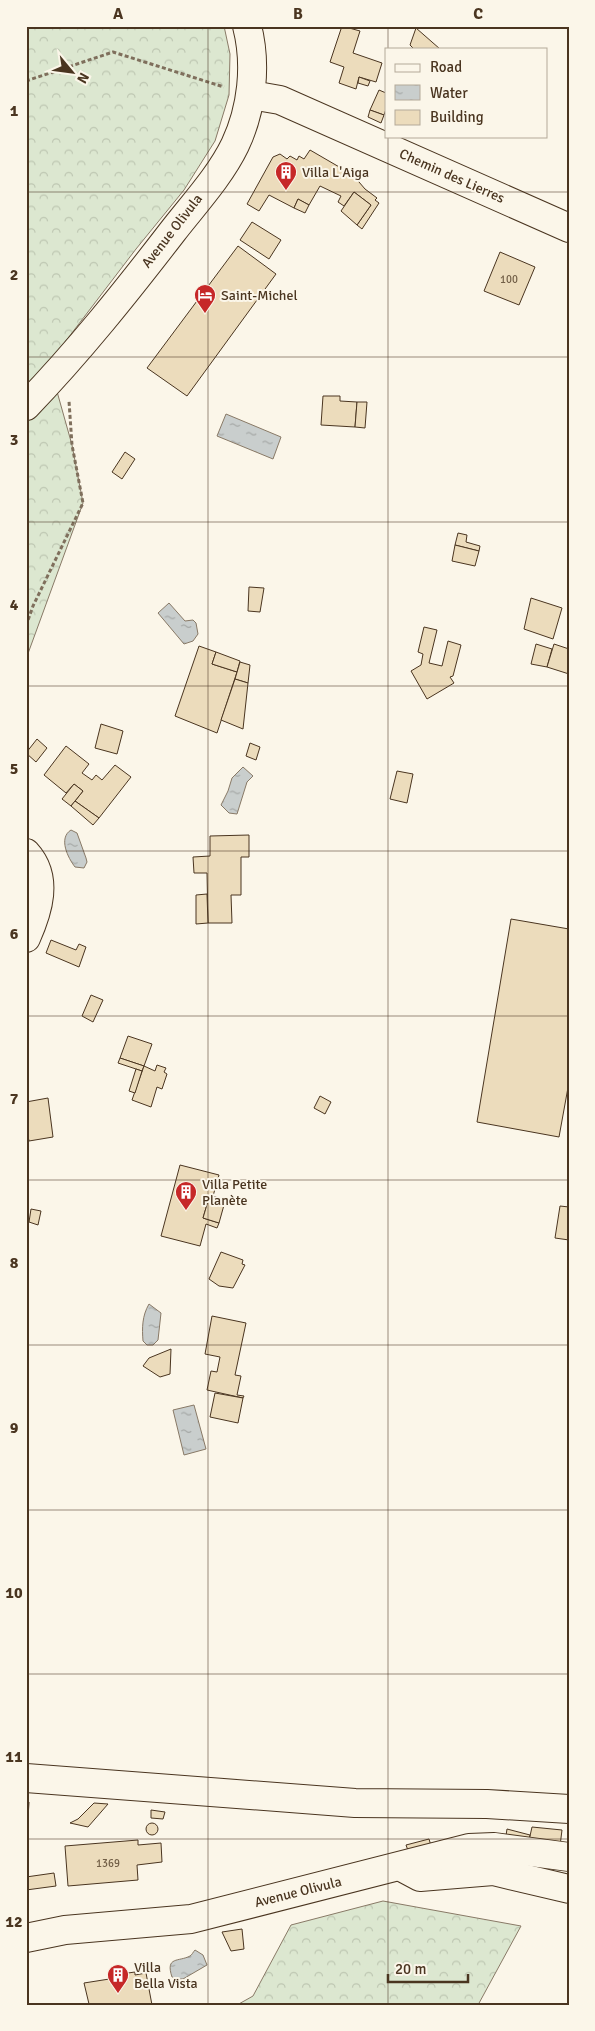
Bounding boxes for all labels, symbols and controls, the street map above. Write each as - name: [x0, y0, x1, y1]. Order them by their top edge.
- text: A: [113, 4, 124, 24]
- text: B: [293, 4, 303, 24]
- text: C: [473, 4, 483, 24]
- north arrow: [48, 48, 98, 98]
- legend: [385, 48, 548, 138]
- text: Road: [430, 58, 462, 76]
- text: N: [73, 70, 93, 86]
- text: Water: [430, 84, 468, 102]
- text: 1: [10, 101, 19, 121]
- text: Building: [430, 108, 484, 126]
- street label: Chemin des Lierres: [397, 145, 507, 207]
- building icon: Villa L'Aiga: [274, 160, 298, 191]
- place label: Villa L'Aiga: [302, 164, 369, 181]
- street label: Avenue Olivula: [138, 191, 206, 271]
- text: 2: [10, 265, 18, 285]
- house number: 100: [500, 273, 518, 286]
- hotel icon: Saint-Michel: [193, 283, 217, 314]
- place label: Saint-Michel: [221, 287, 298, 304]
- text: 3: [10, 430, 18, 450]
- text: 4: [10, 595, 19, 615]
- text: 5: [10, 759, 18, 779]
- text: 6: [10, 924, 19, 944]
- text: 7: [10, 1089, 19, 1109]
- place label: Villa Petite Planète: [202, 1176, 267, 1209]
- building icon: Villa Petite Planète: [174, 1180, 198, 1211]
- text: 8: [10, 1253, 19, 1273]
- text: 9: [10, 1418, 19, 1438]
- text: 10: [5, 1583, 23, 1603]
- text: 11: [5, 1747, 23, 1767]
- house number: 1369: [96, 1857, 120, 1870]
- street label: Avenue Olivula: [253, 1873, 343, 1911]
- text: 12: [5, 1912, 23, 1932]
- scale bar: [388, 1951, 468, 1983]
- place label: Villa Bella Vista: [134, 1959, 198, 1992]
- text: 20 m: [395, 1960, 426, 1978]
- building icon: Villa Bella Vista: [106, 1963, 130, 1994]

